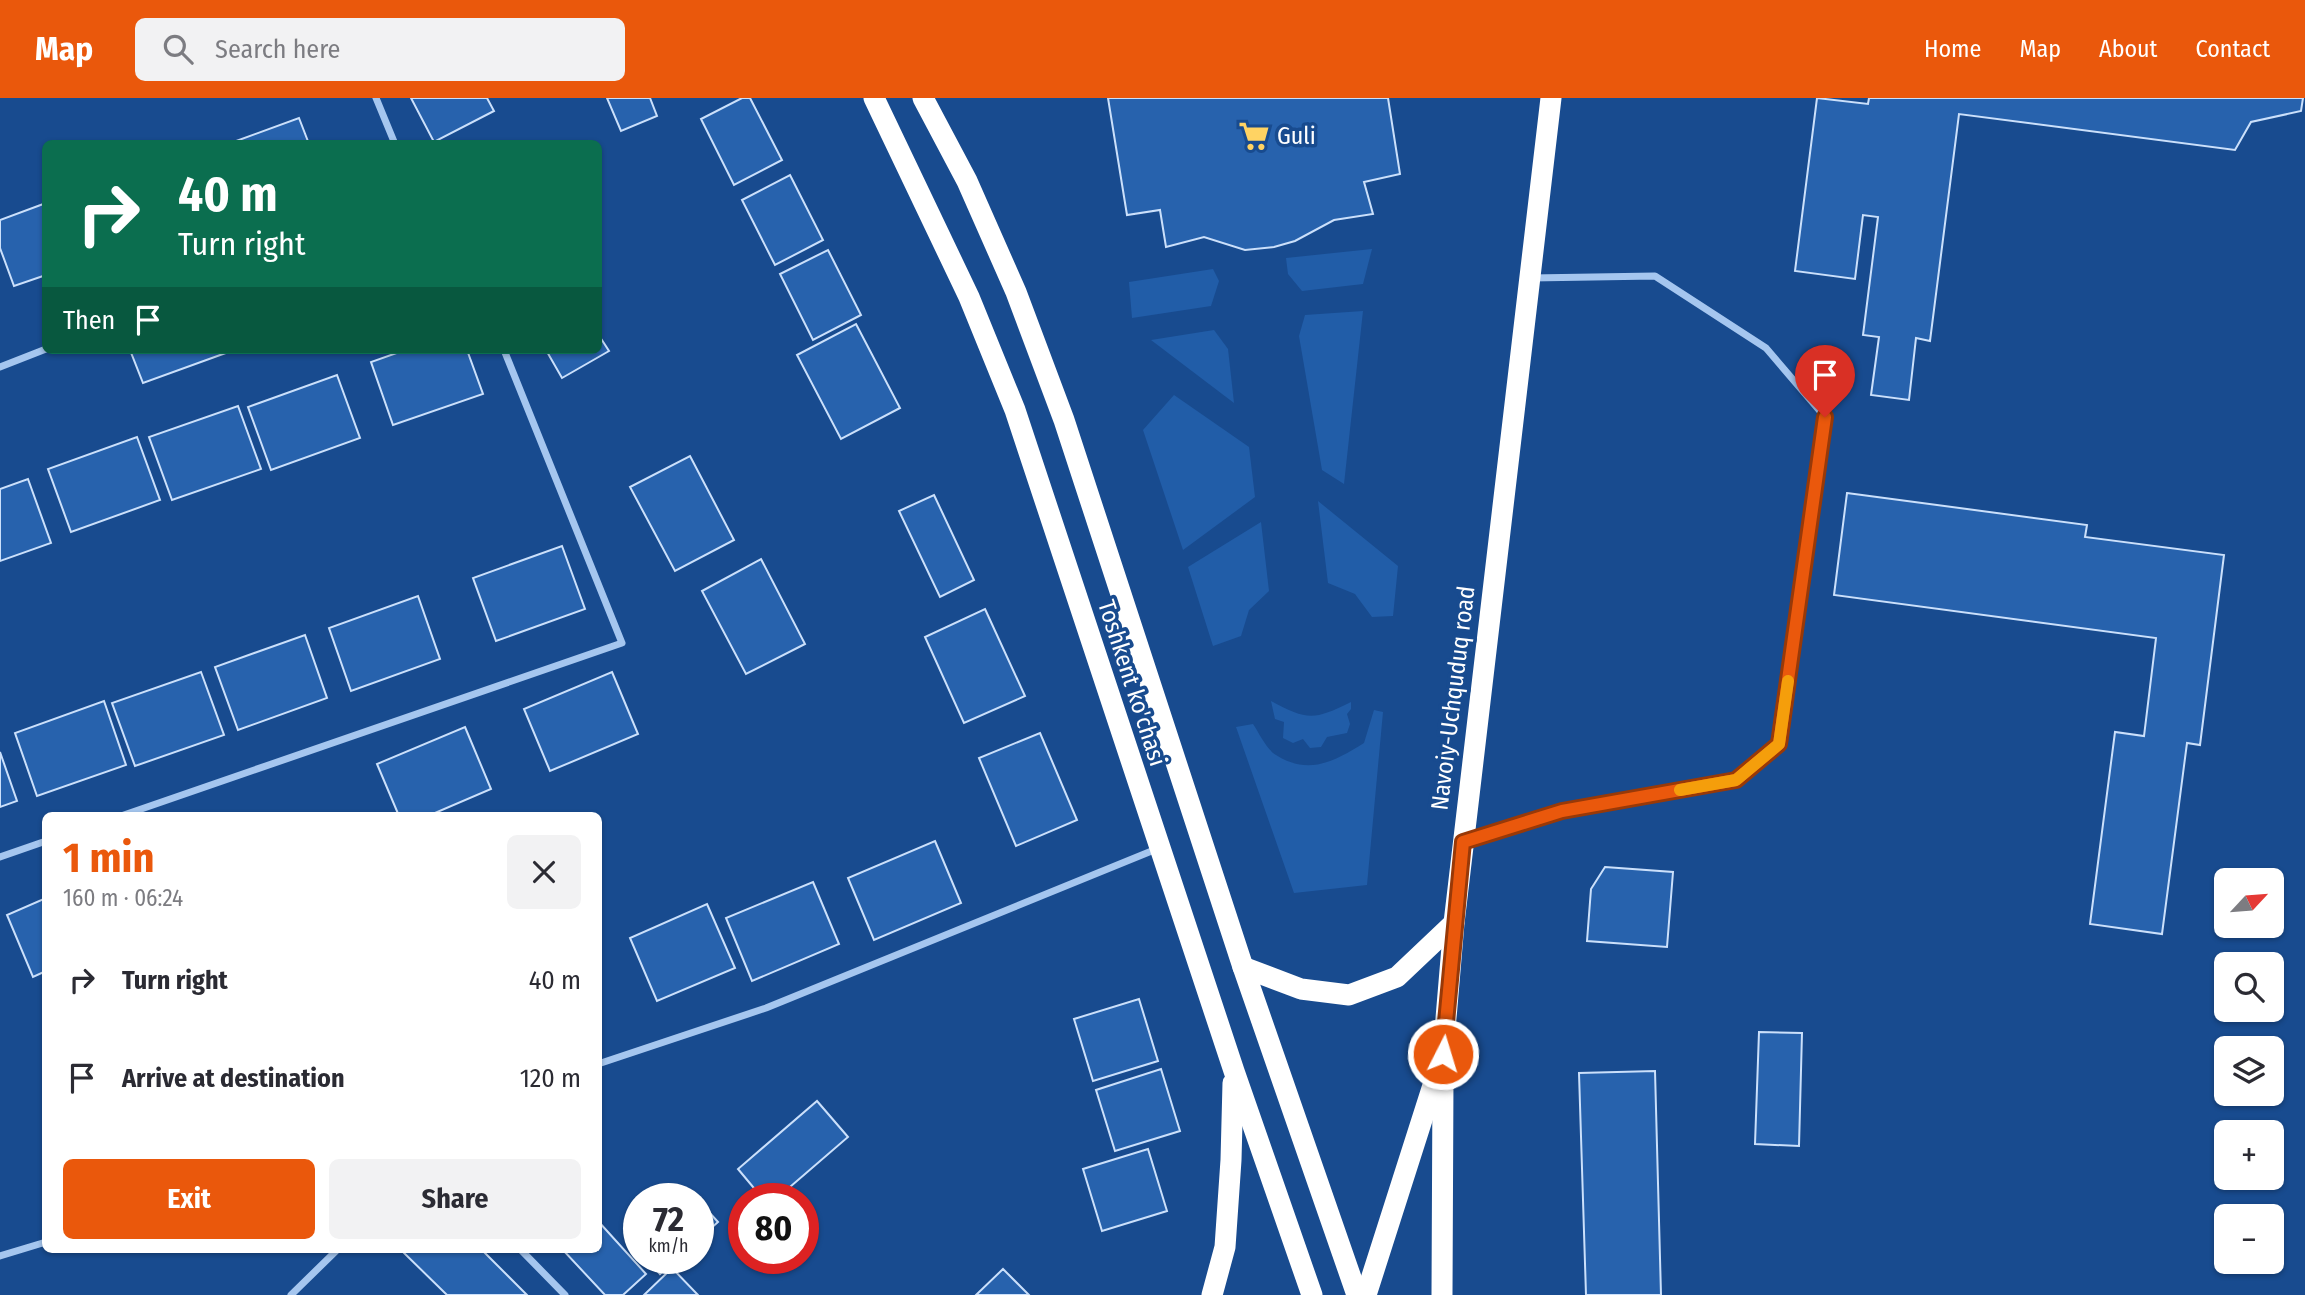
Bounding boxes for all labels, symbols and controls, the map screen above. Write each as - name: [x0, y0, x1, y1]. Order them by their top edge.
- search box: [135, 18, 625, 81]
- text: Map: [35, 29, 93, 69]
- icon: search: [159, 30, 197, 68]
- text: Search here: [215, 34, 340, 65]
- text: Home: [1924, 35, 1981, 63]
- text: Map: [2019, 35, 2061, 63]
- text: About: [2099, 35, 2157, 63]
- text: Contact: [2195, 35, 2270, 63]
- supermarket icon: Guli: [1237, 119, 1271, 153]
- place label: Guli: [1277, 122, 1316, 150]
- text: 40 m: [178, 165, 278, 224]
- icon: right: [63, 168, 154, 259]
- text: Turn right: [178, 225, 305, 263]
- icon: arrive: [129, 301, 167, 339]
- text: Then: [63, 305, 115, 336]
- pin: [1795, 345, 1855, 417]
- icon: arrive: [1806, 356, 1844, 394]
- street label: Navoiy-Uchquduq road: [1425, 584, 1481, 812]
- street label: Toshkent ko'chasi: [1092, 596, 1172, 770]
- text: 1 min: [63, 833, 154, 883]
- button: close: [507, 835, 581, 909]
- north arrow: [2214, 868, 2284, 938]
- map controls: [2214, 868, 2284, 1274]
- text: 160 m · 06:24: [63, 884, 183, 912]
- button: search: [2214, 952, 2284, 1022]
- icon: right: [63, 961, 101, 999]
- text: Turn right: [122, 965, 228, 996]
- text: 40 m: [529, 965, 581, 996]
- position arrow: [1406, 1017, 1480, 1091]
- button: layers: [2214, 1036, 2284, 1106]
- icon: arrive: [63, 1059, 101, 1097]
- text: Arrive at destination: [122, 1063, 345, 1094]
- text: 120 m: [520, 1063, 581, 1094]
- button: +: [2214, 1120, 2284, 1190]
- button: Exit: [63, 1159, 315, 1239]
- button: Share: [329, 1159, 581, 1239]
- speed limit sign: 80: [728, 1183, 819, 1274]
- text: 72: [653, 1198, 684, 1240]
- button: −: [2214, 1204, 2284, 1274]
- text: km/h: [648, 1235, 689, 1257]

